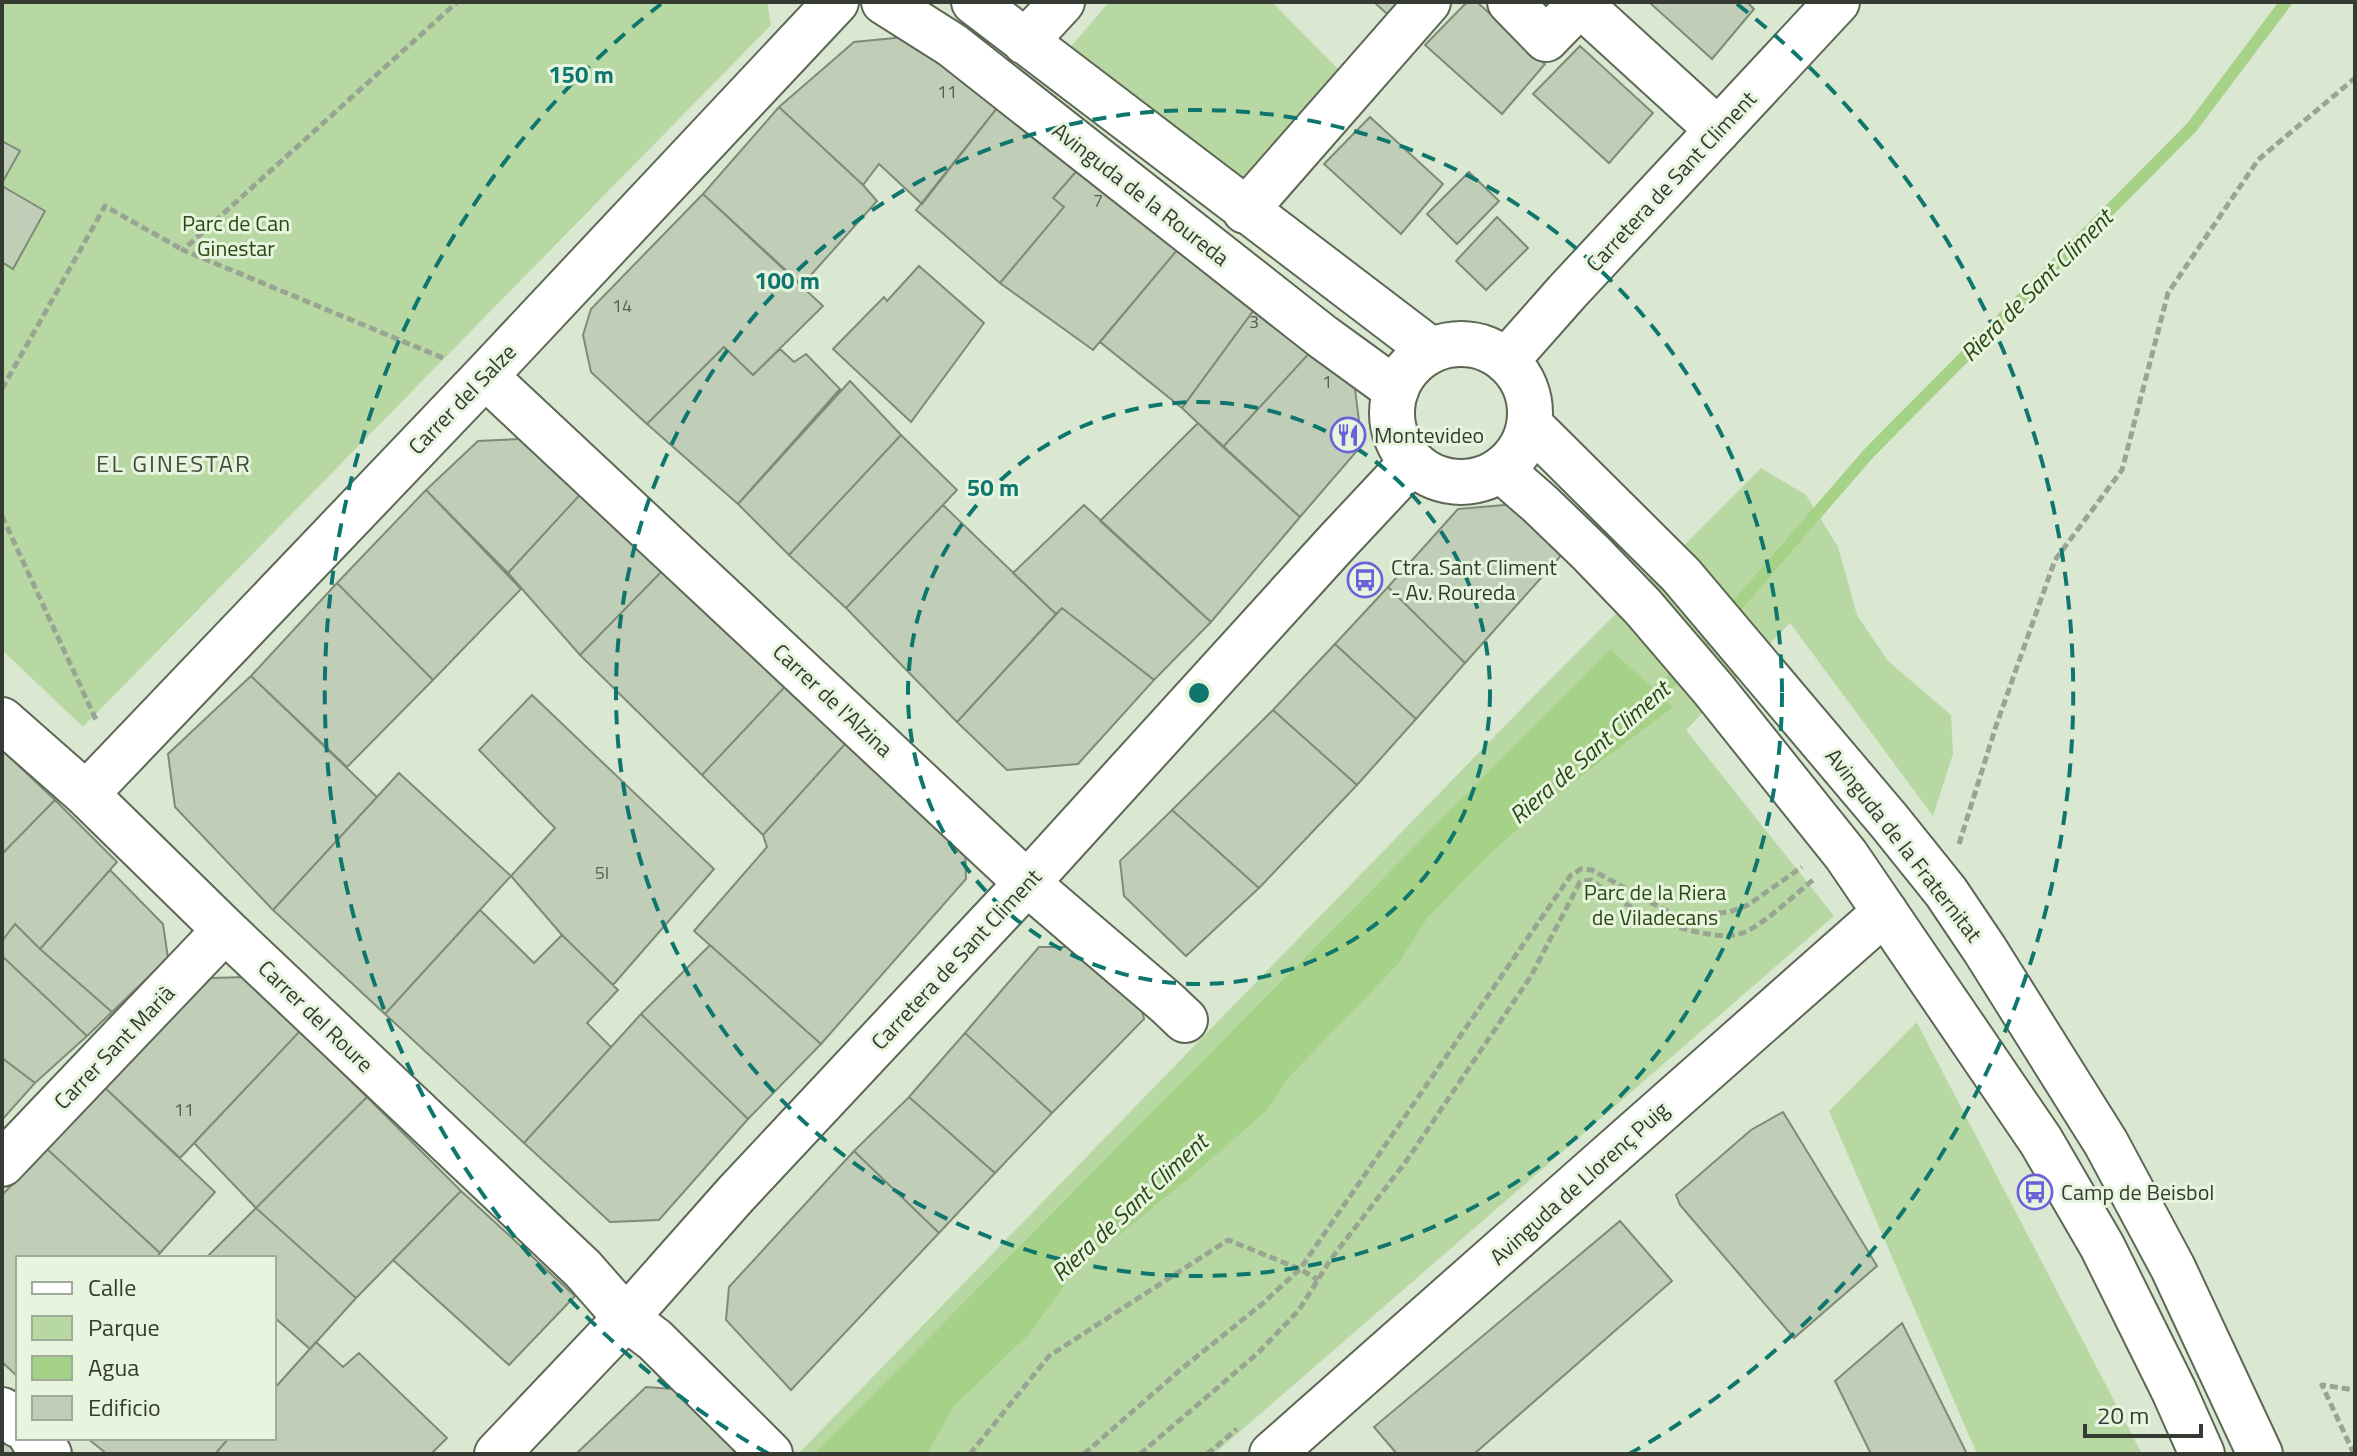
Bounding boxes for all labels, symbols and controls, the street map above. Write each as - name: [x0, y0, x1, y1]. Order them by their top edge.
- text: 150 m: [548, 56, 614, 92]
- house number: 11: [937, 78, 957, 105]
- street label: Carretera de Sant Climent: [1578, 83, 1764, 279]
- street label: Avinguda de la Roureda: [1045, 114, 1237, 274]
- house number: 7: [1093, 187, 1103, 214]
- water label: Riera de Sant Climent: [1952, 198, 2123, 369]
- park label: Parc de Can Ginestar: [182, 206, 290, 265]
- text: 100 m: [754, 262, 820, 298]
- house number: 14: [612, 292, 632, 319]
- house number: 3: [1249, 308, 1259, 335]
- street label: Carrer del Salze: [400, 336, 524, 462]
- house number: 1: [1322, 368, 1332, 395]
- restaurant icon: Montevideo: [1329, 416, 1367, 454]
- place label: Montevideo: [1374, 418, 1484, 452]
- district label: EL GINESTAR: [96, 445, 252, 481]
- text: 50 m: [967, 469, 1019, 505]
- place label: Ctra. Sant Climent - Av. Roureda: [1391, 550, 1557, 609]
- bus stop icon: Ctra. Sant Climent - Av. Roureda: [1346, 561, 1384, 599]
- street label: Carrer de l'Alzina: [765, 635, 901, 765]
- water label: Riera de Sant Climent: [1501, 670, 1680, 832]
- centre of rings: [1185, 679, 1213, 707]
- street label: Avinguda de la Fraternitat: [1817, 741, 1991, 950]
- house number: 5I: [595, 859, 609, 886]
- street label: Carretera de Sant Climent: [863, 861, 1049, 1057]
- park label: Parc de la Riera de Viladecans: [1584, 875, 1726, 934]
- street label: Carrer del Roure: [250, 952, 382, 1080]
- street label: Carrer Sant Marià: [46, 977, 182, 1117]
- street label: Avinguda de Llorenç Puig: [1482, 1093, 1676, 1273]
- house number: 11: [174, 1096, 194, 1123]
- water label: Riera de Sant Climent: [1043, 1122, 1218, 1289]
- bus stop icon: Camp de Beisbol: [2016, 1173, 2054, 1211]
- place label: Camp de Beisbol: [2061, 1175, 2214, 1209]
- legend: [16, 1256, 276, 1440]
- text: Calle: [88, 1269, 136, 1305]
- text: Parque: [88, 1309, 160, 1345]
- text: Agua: [88, 1349, 139, 1385]
- scale bar: [2085, 1388, 2201, 1438]
- text: Edificio: [88, 1389, 161, 1425]
- text: 20 m: [2097, 1397, 2149, 1433]

